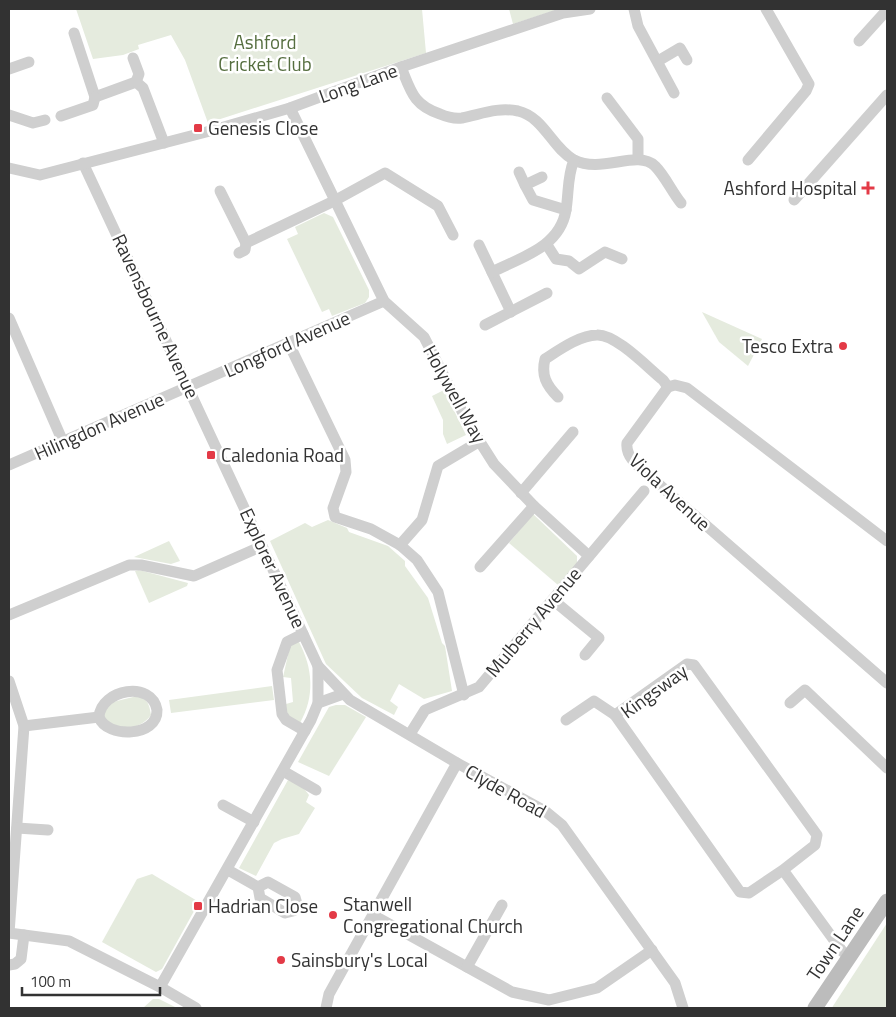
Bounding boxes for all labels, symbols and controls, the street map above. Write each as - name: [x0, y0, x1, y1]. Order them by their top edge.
- park label: Ashford Cricket Club: [218, 27, 312, 78]
- street label: Long Lane: [315, 55, 401, 110]
- place label: Genesis Close: [208, 113, 318, 142]
- marker: Genesis Close: [192, 122, 204, 134]
- place label: Ashford Hospital: [724, 173, 857, 202]
- marker: Ashford Hospital: [861, 181, 875, 195]
- street label: Ravensbourne Avenue: [106, 229, 207, 403]
- street label: Longford Avenue: [219, 303, 354, 384]
- place label: Tesco Extra: [742, 331, 833, 360]
- street label: Holywell Way: [416, 339, 494, 448]
- marker: Tesco Extra: [837, 340, 849, 352]
- street label: Hilingdon Avenue: [29, 384, 168, 467]
- place label: Caledonia Road: [221, 440, 344, 469]
- street label: Viola Avenue: [623, 446, 718, 537]
- marker: Caledonia Road: [205, 449, 217, 461]
- street label: Explorer Avenue: [233, 503, 314, 633]
- street label: Mulberry Avenue: [478, 560, 587, 683]
- street label: Kingsway: [614, 656, 693, 725]
- street label: Clyde Road: [460, 756, 552, 825]
- place label: Stanwell Congregational Church: [343, 889, 523, 940]
- place label: Hadrian Close: [208, 891, 318, 920]
- street label: Town Lane: [799, 899, 871, 986]
- marker: Hadrian Close: [192, 900, 204, 912]
- marker: Stanwell Congregational Church: [327, 909, 339, 921]
- place label: Sainsbury's Local: [291, 945, 428, 974]
- marker: Sainsbury's Local: [275, 954, 287, 966]
- scale bar: [22, 964, 160, 996]
- text: 100 m: [30, 970, 71, 993]

